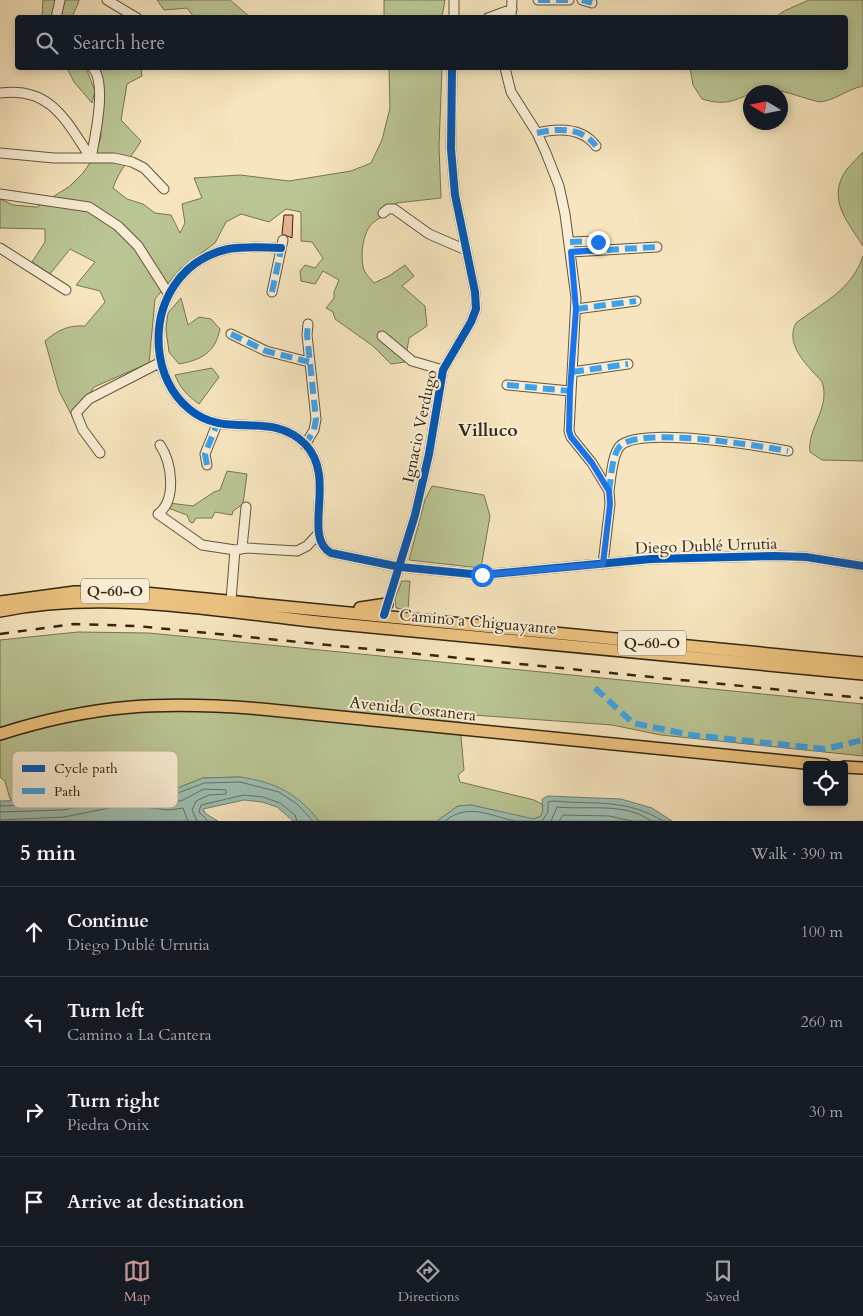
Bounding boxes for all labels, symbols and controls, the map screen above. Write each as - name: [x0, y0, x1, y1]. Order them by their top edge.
- search box: [15, 15, 848, 70]
- icon: search: [33, 29, 61, 57]
- text: Search here: [73, 30, 165, 56]
- north arrow: [743, 85, 788, 130]
- route end: [587, 231, 610, 254]
- street label: Ignacio Verdugo: [397, 367, 443, 485]
- district label: Villuco: [458, 418, 518, 443]
- street label: Diego Dublé Urrutia: [634, 533, 778, 559]
- route start: [471, 564, 494, 587]
- road number: Q-60-O: [81, 578, 149, 604]
- street label: Camino a Chiguayante: [399, 604, 557, 640]
- road number: Q-60-O: [618, 630, 686, 656]
- street label: Avenida Costanera: [348, 691, 477, 727]
- legend: [12, 751, 178, 808]
- text: Cycle path: [54, 759, 118, 778]
- map controls: [803, 761, 848, 806]
- button: locate: [803, 761, 848, 806]
- text: Path: [54, 782, 81, 801]
- text: 5 min: [20, 839, 76, 868]
- text: Walk · 390 m: [751, 843, 843, 865]
- text: Continue: [67, 908, 149, 934]
- icon: ahead: [20, 918, 48, 946]
- text: 100 m: [801, 921, 843, 943]
- text: Diego Dublé Urrutia: [67, 934, 210, 956]
- text: Turn left: [67, 998, 144, 1024]
- icon: left: [20, 1008, 48, 1036]
- text: 260 m: [801, 1011, 843, 1033]
- text: Camino a La Cantera: [67, 1024, 212, 1046]
- text: Turn right: [67, 1088, 159, 1114]
- icon: right: [20, 1098, 48, 1126]
- text: 30 m: [809, 1101, 843, 1123]
- text: Piedra Onix: [67, 1114, 149, 1136]
- icon: arrive: [20, 1188, 48, 1216]
- text: Arrive at destination: [67, 1189, 244, 1215]
- tab: Map: [123, 1257, 151, 1306]
- tab: Directions: [398, 1257, 459, 1306]
- tab: Saved: [706, 1257, 740, 1306]

